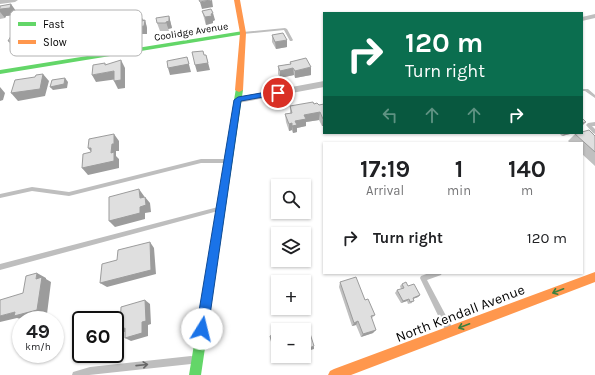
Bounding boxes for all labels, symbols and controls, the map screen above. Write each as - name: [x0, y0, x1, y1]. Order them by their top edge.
- legend: [10, 10, 142, 56]
- text: Fast: [43, 18, 64, 31]
- street label: Coolidge Avenue: [153, 20, 229, 44]
- text: 120 m: [405, 26, 483, 59]
- icon: right: [339, 28, 391, 80]
- text: Slow: [43, 36, 67, 49]
- text: Turn right: [405, 60, 485, 82]
- pin: [261, 76, 295, 110]
- icon: arrive: [267, 82, 289, 104]
- icon: left: [379, 104, 401, 126]
- icon: ahead: [421, 104, 443, 126]
- icon: ahead: [463, 104, 485, 126]
- icon: right: [505, 104, 527, 126]
- text: 17:19: [360, 155, 410, 183]
- text: 1: [455, 155, 463, 183]
- text: 140: [508, 155, 546, 183]
- map controls: [271, 179, 311, 363]
- button: search: [271, 179, 311, 219]
- text: Arrival: [366, 183, 404, 198]
- text: min: [447, 183, 471, 198]
- text: m: [521, 183, 533, 198]
- button: layers: [271, 227, 311, 267]
- icon: right: [339, 227, 361, 249]
- text: Turn right: [373, 229, 443, 247]
- text: 120 m: [527, 229, 567, 247]
- button: +: [271, 275, 311, 315]
- street label: North Kendall Avenue: [393, 281, 527, 346]
- one-way arrow: [553, 287, 565, 295]
- position arrow: [181, 308, 223, 350]
- speed limit sign: 60: [72, 311, 124, 363]
- text: 49: [26, 320, 50, 343]
- button: −: [271, 323, 311, 363]
- one-way arrow: [458, 323, 471, 330]
- text: km/h: [25, 341, 51, 353]
- one-way arrow: [135, 361, 148, 369]

